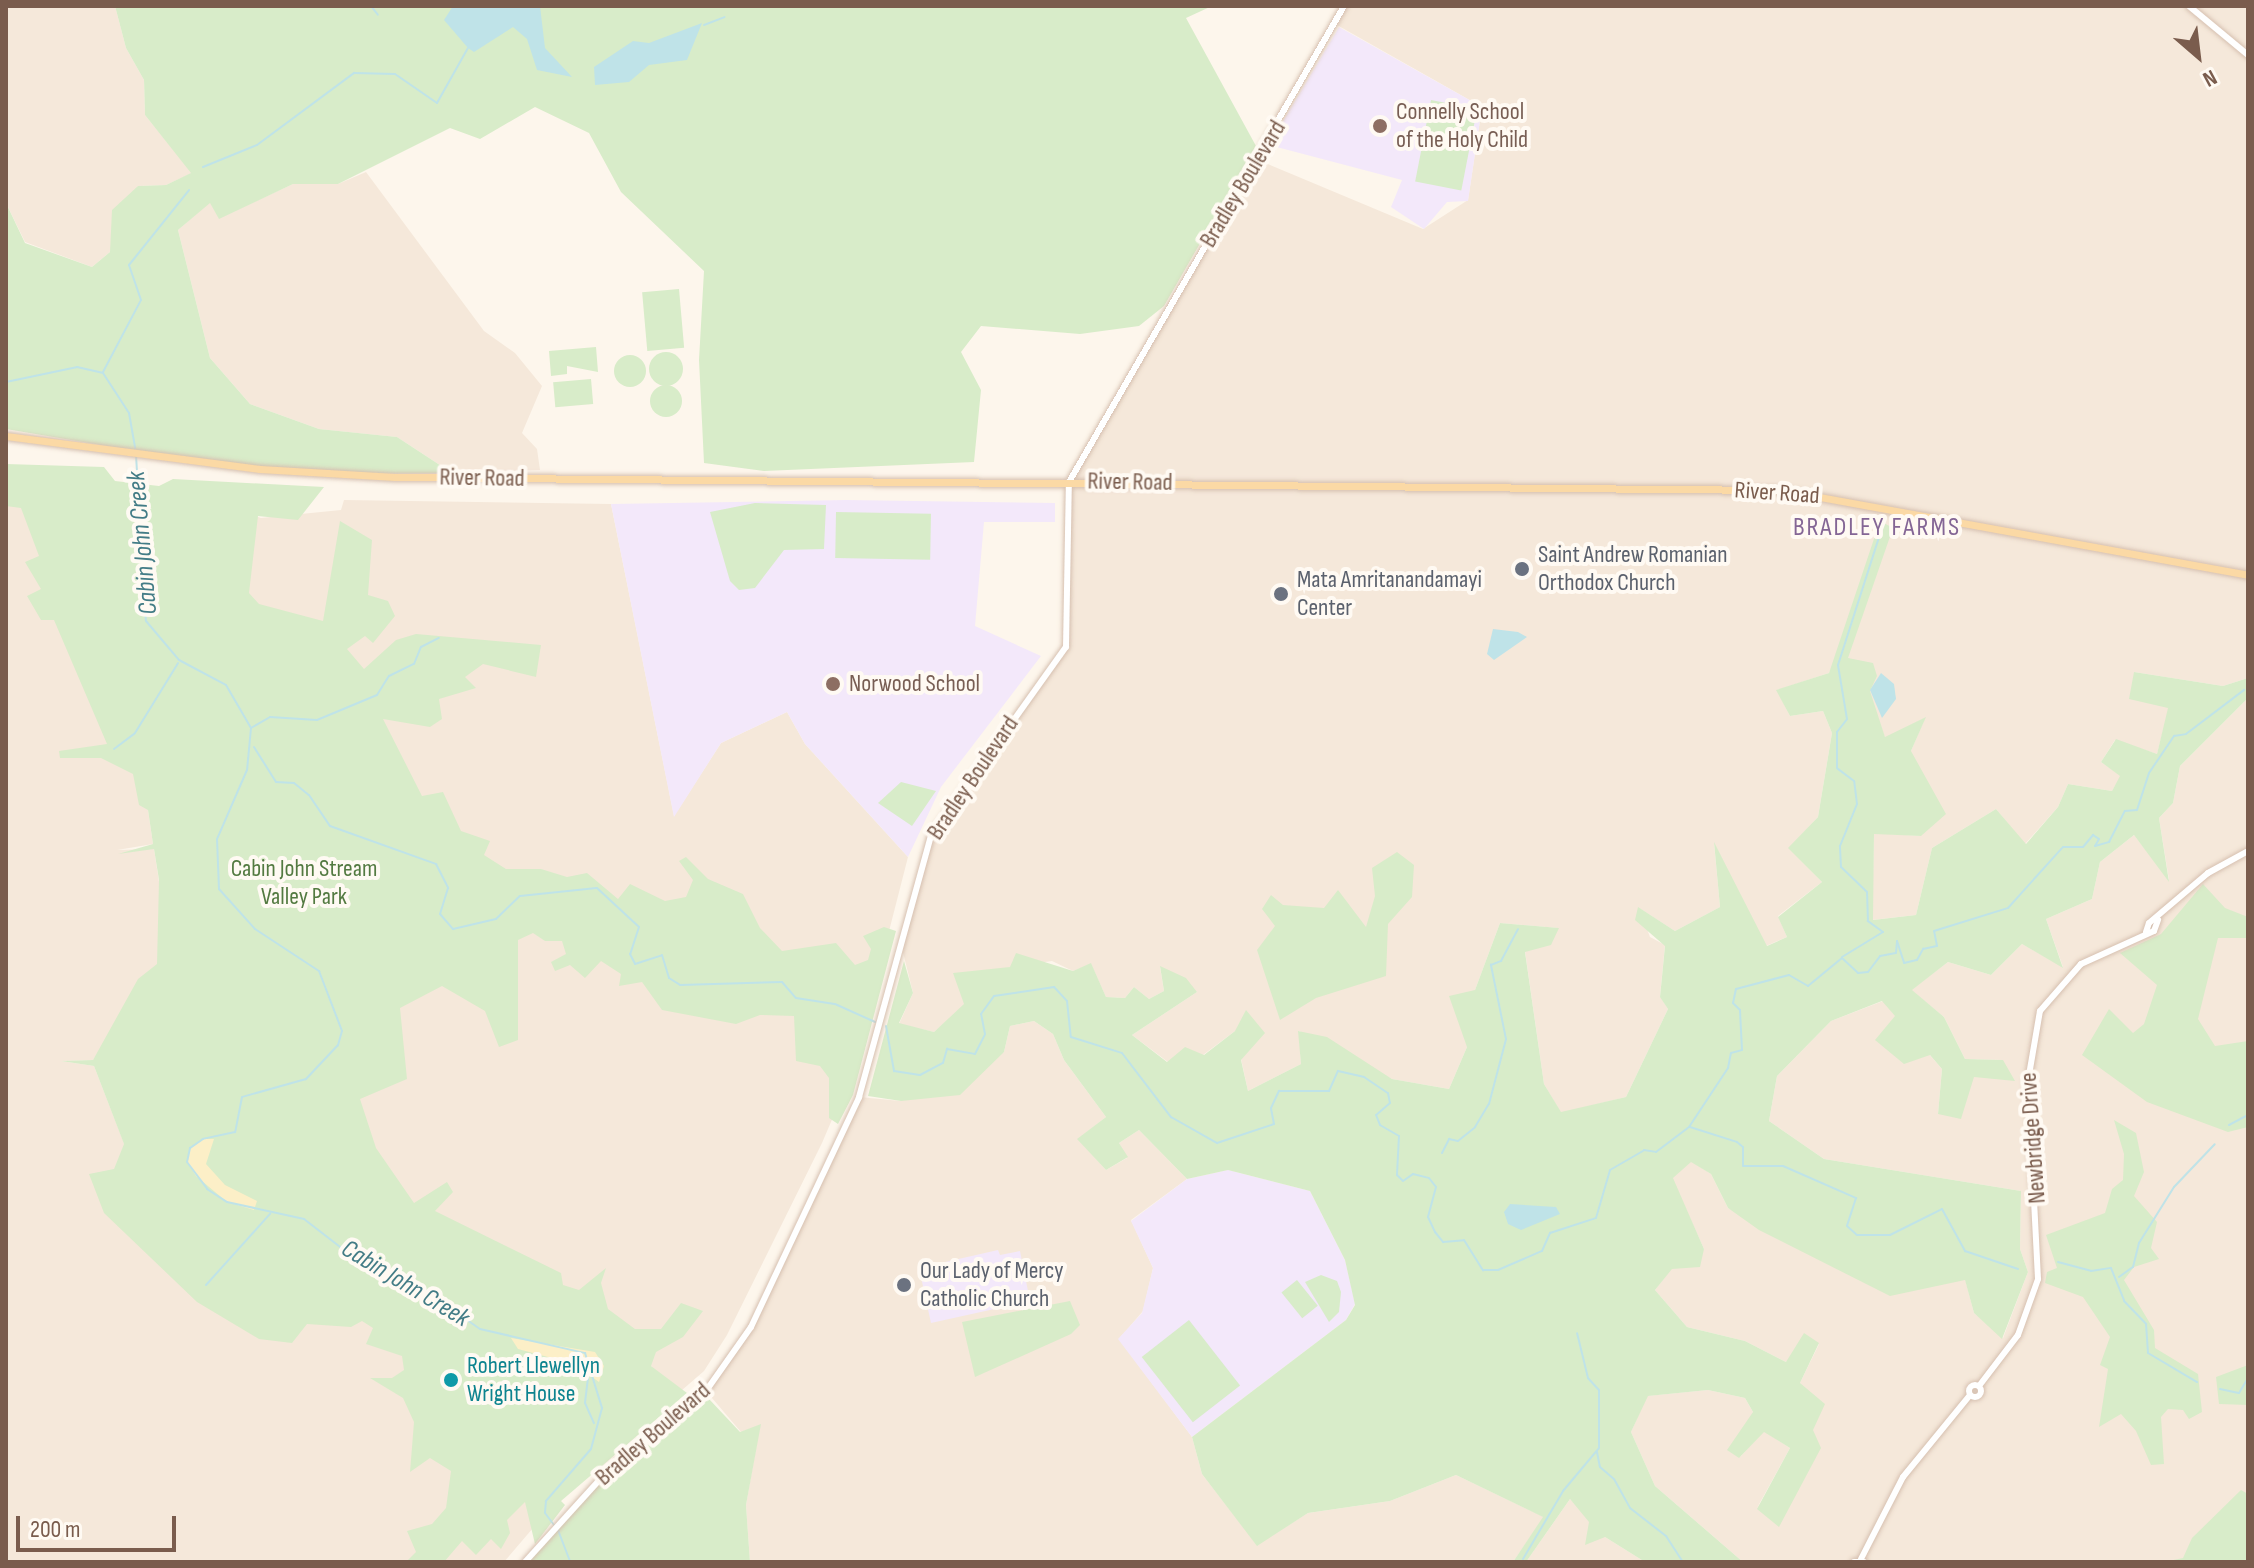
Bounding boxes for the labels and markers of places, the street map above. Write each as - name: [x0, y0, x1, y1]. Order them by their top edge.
- place label: Connelly School of the Holy Child: [1396, 98, 1528, 154]
- marker: Connelly School of the Holy Child: [1371, 117, 1389, 135]
- place label: Saint Andrew Romanian Orthodox Church: [1538, 541, 1728, 597]
- marker: Saint Andrew Romanian Orthodox Church: [1513, 560, 1531, 578]
- place label: Mata Amritanandamayi Center: [1297, 566, 1482, 622]
- marker: Mata Amritanandamayi Center: [1272, 585, 1290, 603]
- place label: Norwood School: [849, 670, 980, 698]
- marker: Norwood School: [824, 675, 842, 693]
- place label: Our Lady of Mercy Catholic Church: [920, 1257, 1064, 1313]
- marker: Our Lady of Mercy Catholic Church: [895, 1276, 913, 1294]
- place label: Robert Llewellyn Wright House: [467, 1352, 600, 1408]
- marker: Robert Llewellyn Wright House: [442, 1371, 460, 1389]

